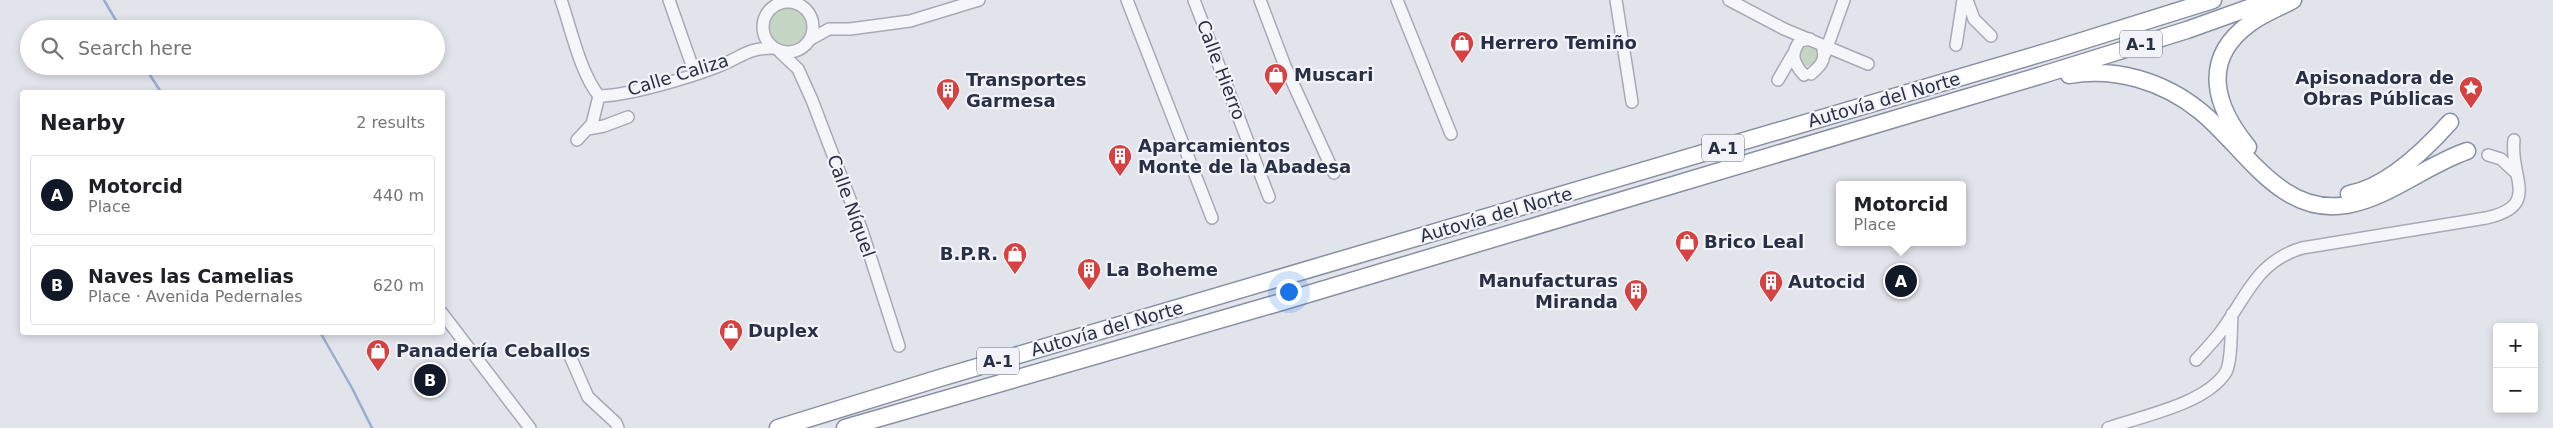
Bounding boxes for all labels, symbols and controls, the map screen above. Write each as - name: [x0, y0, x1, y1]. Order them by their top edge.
- street label: Calle Hierro: [1193, 17, 1250, 123]
- search box: [20, 20, 445, 75]
- shop icon: Herrero Temiño: [1449, 30, 1475, 64]
- road number: A-1: [2120, 31, 2162, 58]
- place label: Herrero Temiño: [1480, 32, 1637, 53]
- icon: search: [38, 34, 66, 62]
- text: Search here: [78, 37, 192, 59]
- street label: Calle Caliza: [625, 49, 731, 100]
- shop icon: Muscari: [1263, 62, 1289, 96]
- place label: Muscari: [1294, 64, 1373, 85]
- place label: Apisonadora de Obras Públicas: [2295, 67, 2454, 109]
- street label: Autovía del Norte: [1805, 68, 1962, 131]
- place label: Transportes Garmesa: [966, 69, 1087, 111]
- place icon: Apisonadora de Obras Públicas: [2458, 75, 2484, 109]
- building icon: Transportes Garmesa: [935, 77, 961, 111]
- text: Nearby: [40, 111, 125, 135]
- text: 2 results: [356, 113, 425, 132]
- road number: A-1: [1702, 134, 1744, 162]
- place label: Aparcamientos Monte de la Abadesa: [1138, 135, 1351, 177]
- building icon: Aparcamientos Monte de la Abadesa: [1107, 143, 1133, 177]
- street label: Calle Níquel: [823, 152, 880, 260]
- text: Motorcid: [88, 175, 183, 197]
- popup: [1836, 181, 1966, 246]
- street label: Autovía del Norte: [1417, 183, 1574, 246]
- text: A: [51, 186, 63, 205]
- text: 440 m: [373, 186, 424, 205]
- text: Motorcid: [1854, 193, 1948, 215]
- text: Place: [88, 197, 131, 216]
- text: Place: [1854, 215, 1896, 234]
- shop icon: Brico Leal: [1674, 229, 1700, 263]
- place label: Brico Leal: [1704, 231, 1804, 252]
- shop icon: B.P.R.: [1002, 241, 1028, 275]
- place label: B.P.R.: [940, 243, 998, 264]
- building icon: La Boheme: [1076, 257, 1102, 291]
- place label: La Boheme: [1106, 259, 1218, 280]
- pin: A: [1885, 262, 1917, 300]
- text: Naves las Camelias: [88, 265, 294, 287]
- building icon: Autocid: [1758, 269, 1784, 303]
- place label: Manufacturas Miranda: [1479, 270, 1618, 312]
- place label: Autocid: [1788, 271, 1865, 292]
- text: B: [51, 276, 63, 295]
- text: 620 m: [373, 276, 424, 295]
- building icon: Manufacturas Miranda: [1623, 278, 1649, 312]
- your location: [1276, 279, 1302, 305]
- text: Place · Avenida Pedernales: [88, 287, 303, 306]
- street label: Autovía del Norte: [1028, 297, 1185, 360]
- shop icon: Duplex: [718, 318, 744, 352]
- place label: Duplex: [748, 320, 819, 341]
- map controls: [2493, 323, 2538, 413]
- button: +: [2493, 323, 2538, 368]
- shop icon: Panadería Ceballos: [365, 338, 391, 372]
- place label: Panadería Ceballos: [396, 340, 590, 361]
- road number: A-1: [977, 348, 1019, 374]
- pin: B: [414, 361, 446, 399]
- button: −: [2493, 368, 2538, 413]

